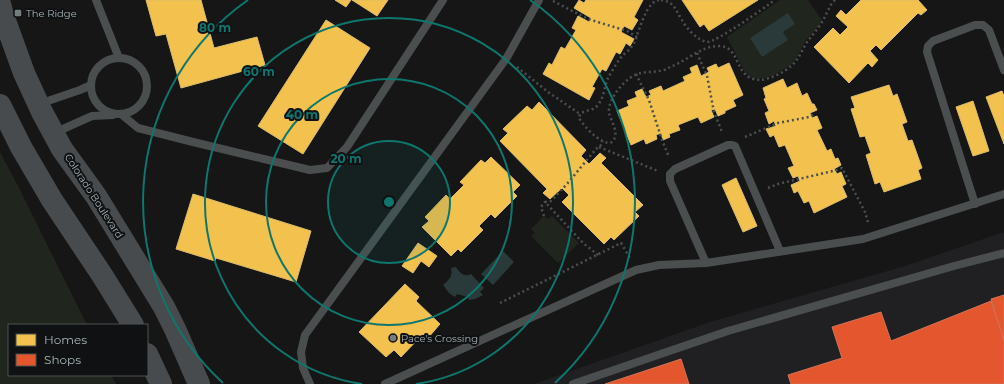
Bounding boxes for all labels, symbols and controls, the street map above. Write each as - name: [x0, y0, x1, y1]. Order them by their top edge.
- place label: The Ridge: [26, 7, 77, 20]
- marker: The Ridge: [13, 8, 23, 18]
- text: 80 m: [199, 20, 231, 35]
- text: 60 m: [243, 64, 275, 79]
- text: 40 m: [286, 107, 318, 122]
- street label: Colorado Boulevard: [62, 151, 126, 241]
- text: 20 m: [330, 151, 362, 166]
- centre of rings: [382, 195, 396, 209]
- legend: [8, 324, 148, 376]
- text: Homes: [44, 332, 87, 347]
- place label: Pace's Crossing: [401, 332, 478, 345]
- marker: Pace's Crossing: [388, 333, 398, 343]
- text: Shops: [44, 352, 81, 367]

